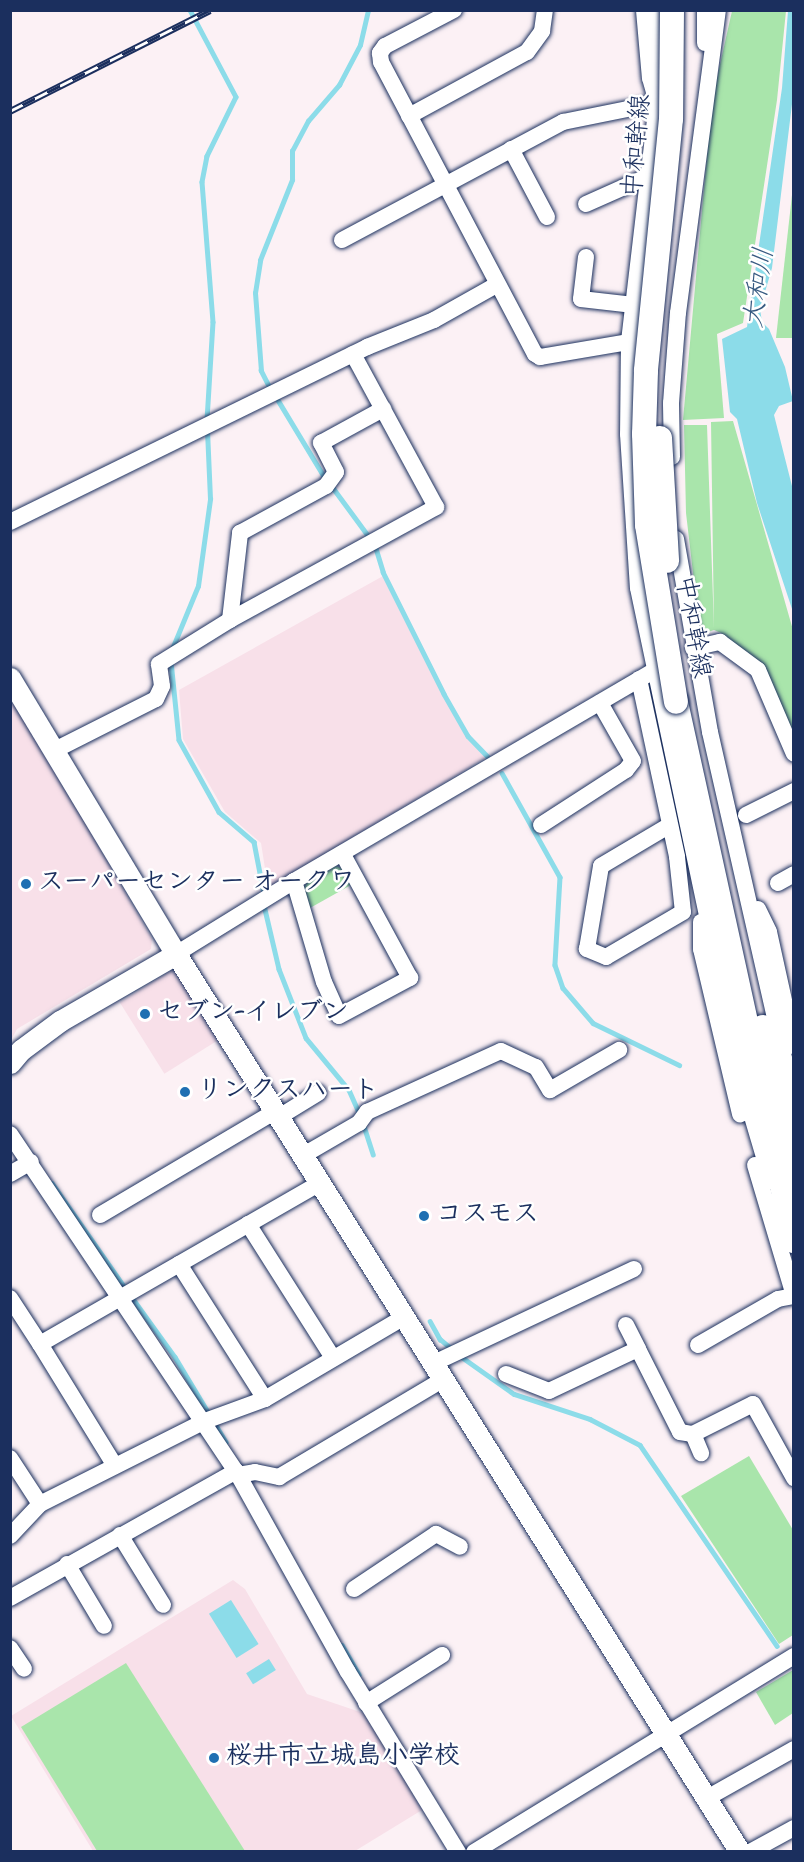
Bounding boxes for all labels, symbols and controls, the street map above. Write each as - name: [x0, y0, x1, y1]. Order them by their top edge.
- street label: 中和幹線: [619, 93, 659, 199]
- water label: 大和川: [738, 246, 782, 330]
- street label: 中和幹線: [667, 573, 715, 681]
- place label: スーパーセンター オークワ: [38, 868, 355, 900]
- marker: スーパーセンター オークワ: [19, 877, 33, 891]
- place label: セブン-イレブン: [157, 998, 349, 1030]
- marker: セブン-イレブン: [138, 1007, 152, 1021]
- place label: リンクスハート: [197, 1076, 379, 1108]
- marker: リンクスハート: [178, 1085, 192, 1099]
- place label: コスモス: [436, 1200, 540, 1232]
- marker: コスモス: [417, 1209, 431, 1223]
- place label: 桜井市立城島小学校: [226, 1742, 460, 1774]
- marker: 桜井市立城島小学校: [207, 1751, 221, 1765]

